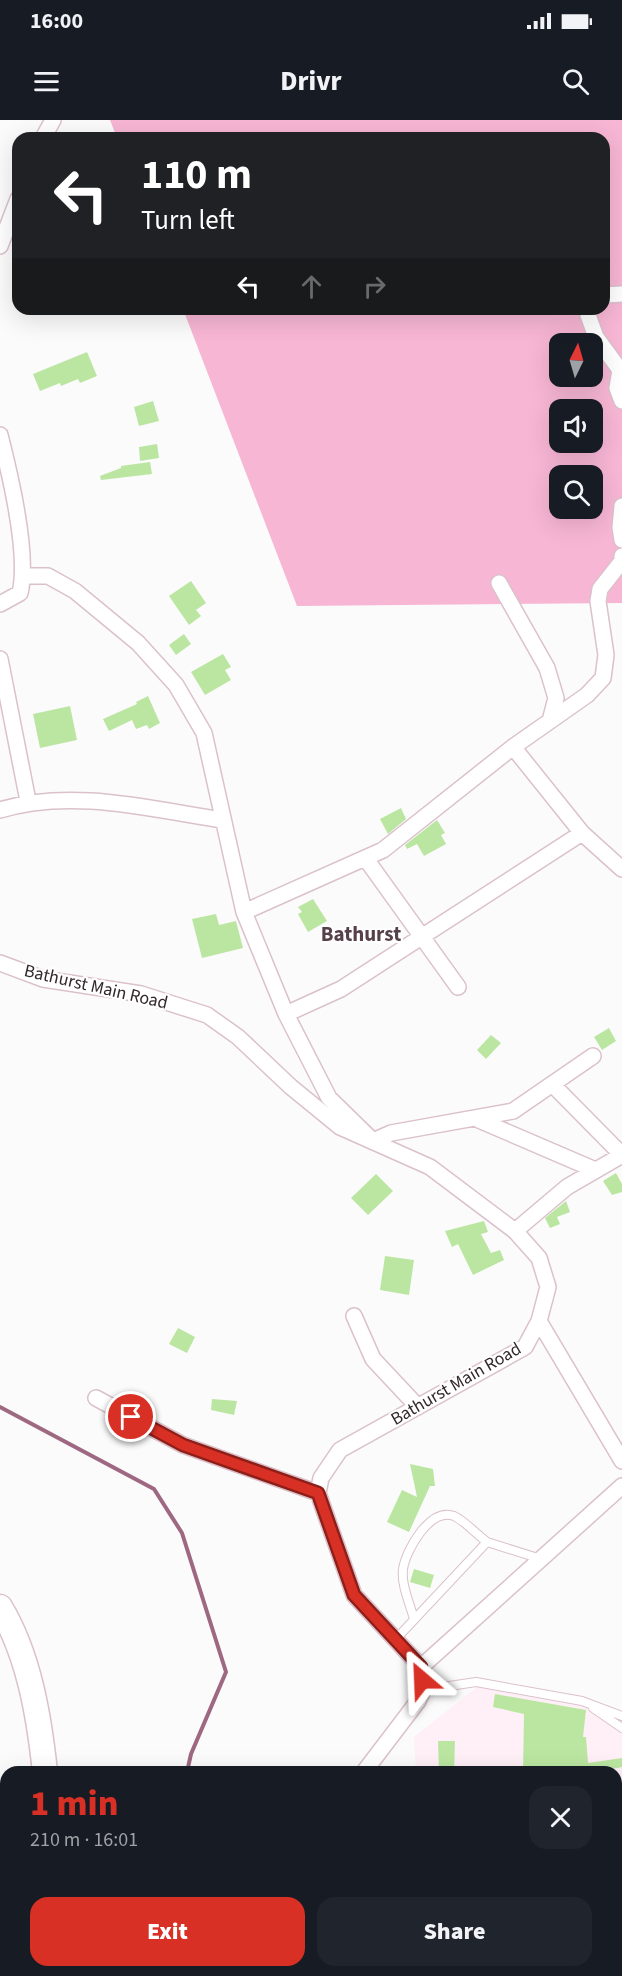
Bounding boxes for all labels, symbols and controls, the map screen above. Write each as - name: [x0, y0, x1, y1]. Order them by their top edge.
- text: 16:00: [30, 5, 83, 37]
- text: Drivr: [280, 62, 342, 101]
- icon: menu: [30, 65, 63, 98]
- icon: search: [559, 65, 592, 98]
- text: 110 m: [141, 145, 252, 205]
- icon: left: [42, 156, 120, 234]
- text: Turn left: [141, 201, 235, 240]
- icon: left: [232, 270, 265, 303]
- icon: ahead: [295, 270, 328, 303]
- icon: right: [358, 270, 391, 303]
- north arrow: [549, 333, 603, 387]
- map controls: [549, 333, 603, 519]
- button: sound: [549, 399, 603, 453]
- button: search: [549, 465, 603, 519]
- district label: Bathurst: [321, 919, 401, 949]
- street label: Bathurst Main Road: [22, 958, 170, 1016]
- street label: Bathurst Main Road: [386, 1336, 526, 1432]
- pin: [105, 1391, 156, 1442]
- icon: arrive: [114, 1400, 147, 1433]
- position arrow: [390, 1648, 454, 1712]
- text: 1 min: [30, 1778, 118, 1829]
- button: close: [529, 1786, 592, 1849]
- text: 210 m · 16:01: [30, 1826, 138, 1854]
- button: Exit: [30, 1897, 305, 1966]
- button: Share: [317, 1897, 592, 1966]

